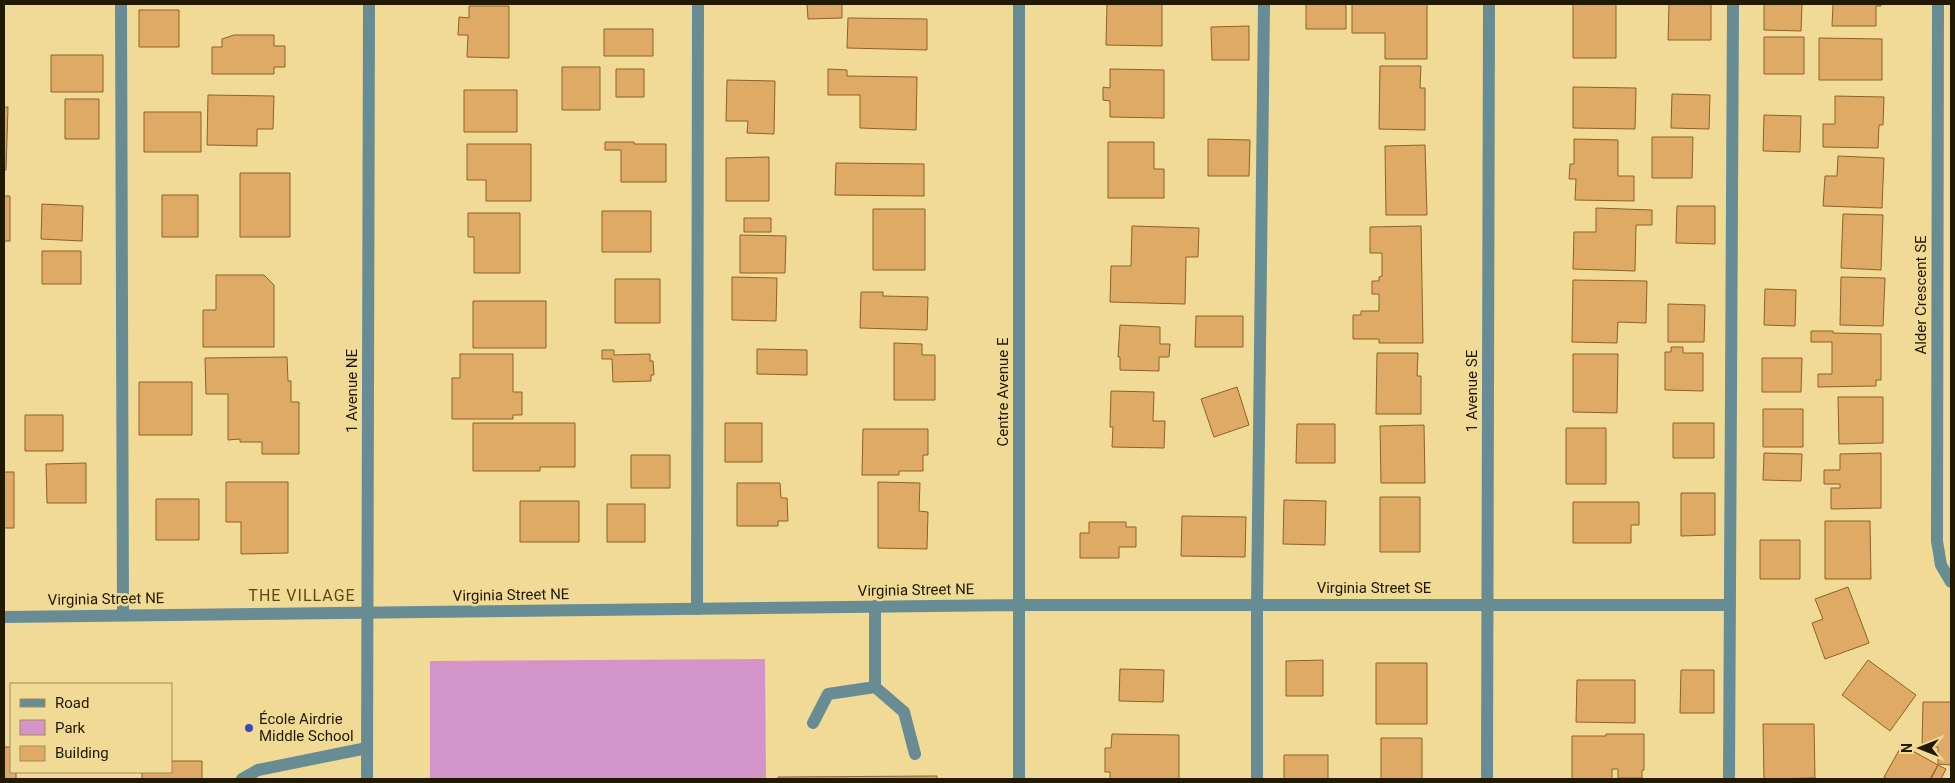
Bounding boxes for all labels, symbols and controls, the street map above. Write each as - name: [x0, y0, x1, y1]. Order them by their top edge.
- street label: Alder Crescent SE: [1912, 235, 1930, 355]
- street label: Centre Avenue E: [994, 337, 1012, 446]
- street label: 1 Avenue NE: [343, 348, 361, 433]
- street label: 1 Avenue SE: [1463, 349, 1481, 432]
- street label: Virginia Street SE: [1317, 579, 1432, 597]
- street label: Virginia Street NE: [858, 580, 975, 600]
- street label: Virginia Street NE: [453, 585, 570, 605]
- district label: THE VILLAGE: [248, 586, 356, 605]
- street label: Virginia Street NE: [48, 589, 165, 609]
- legend: [10, 683, 172, 773]
- text: Road: [55, 694, 89, 712]
- place label: École Airdrie Middle School: [259, 710, 354, 745]
- text: Park: [55, 719, 86, 737]
- marker: École Airdrie Middle School: [243, 722, 255, 734]
- north arrow: [1895, 723, 1945, 773]
- text: N: [1899, 743, 1915, 753]
- text: Building: [55, 744, 109, 762]

